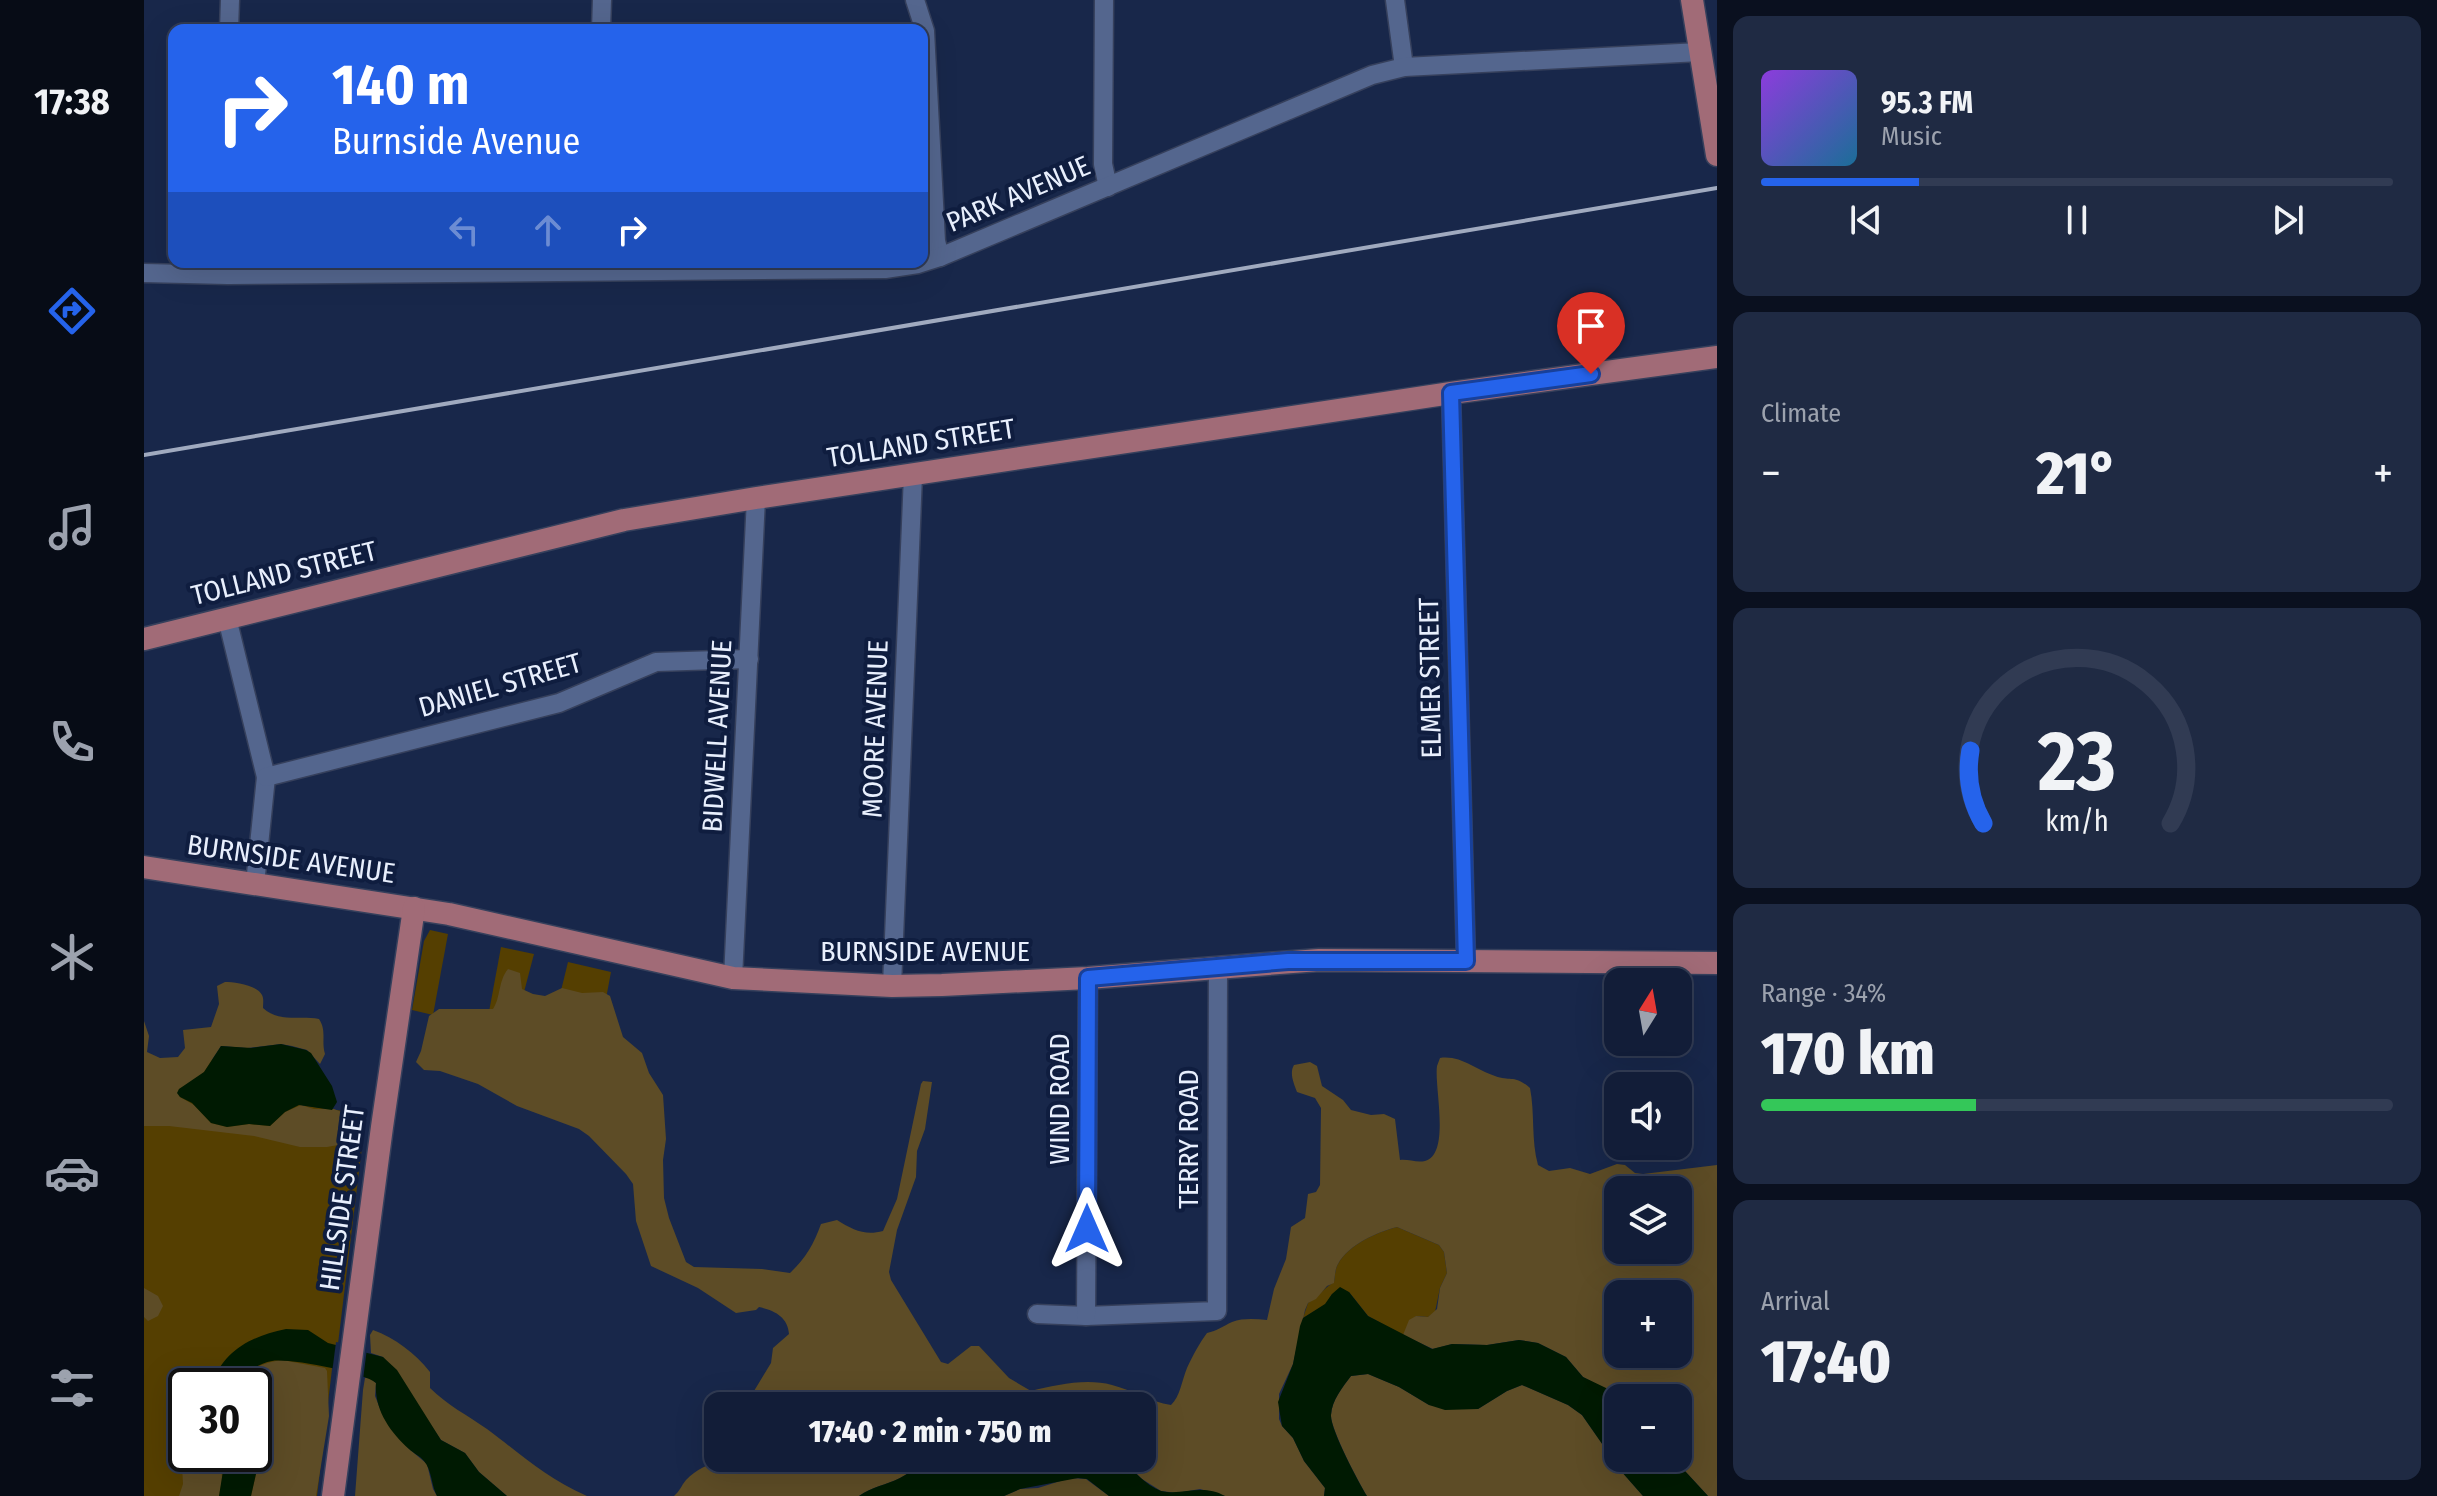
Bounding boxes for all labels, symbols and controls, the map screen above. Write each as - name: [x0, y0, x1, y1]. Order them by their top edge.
- text: 140 m: [332, 52, 469, 119]
- icon: right: [200, 56, 304, 160]
- text: 17:38: [34, 80, 110, 124]
- text: 95.3 FM: [1881, 85, 1973, 121]
- text: Burnside Avenue: [332, 120, 580, 164]
- text: Music: [1881, 121, 1942, 152]
- street label: PARK AVENUE: [941, 149, 1095, 239]
- icon: previous: [1844, 198, 1888, 242]
- icon: pause: [2055, 198, 2099, 242]
- icon: next: [2266, 198, 2310, 242]
- icon: left: [442, 208, 486, 252]
- icon: ahead: [526, 208, 570, 252]
- icon: right: [610, 208, 654, 252]
- icon: directions: [44, 283, 100, 339]
- pin: [1557, 292, 1625, 374]
- icon: arrive: [1569, 304, 1613, 348]
- text: Climate: [1761, 398, 1841, 429]
- street label: TOLLAND STREET: [825, 412, 1017, 474]
- text: 21°: [2036, 438, 2118, 510]
- text: −: [1761, 447, 1781, 500]
- text: +: [2373, 447, 2393, 500]
- icon: music: [44, 499, 100, 555]
- street label: TOLLAND STREET: [188, 534, 380, 612]
- street label: ELMER STREET: [1412, 597, 1448, 759]
- street label: BIDWELL AVENUE: [695, 639, 739, 833]
- street label: MOORE AVENUE: [855, 639, 895, 819]
- street label: DANIEL STREET: [415, 646, 585, 724]
- text: 23: [2037, 712, 2116, 812]
- icon: phone: [44, 714, 100, 770]
- text: km/h: [2045, 804, 2109, 839]
- street label: BURNSIDE AVENUE: [185, 828, 397, 890]
- icon: climate: [44, 929, 100, 985]
- street label: BURNSIDE AVENUE: [820, 935, 1030, 968]
- north arrow: [1604, 968, 1692, 1056]
- map controls: [1604, 968, 1692, 1472]
- text: Range · 34%: [1761, 978, 1886, 1009]
- text: 170 km: [1761, 1018, 1935, 1090]
- street label: WIND ROAD: [1043, 1033, 1076, 1165]
- street label: TERRY ROAD: [1172, 1069, 1205, 1209]
- button: sound: [1604, 1072, 1692, 1160]
- street label: HILLSIDE STREET: [313, 1103, 371, 1293]
- icon: car: [44, 1145, 100, 1201]
- button: layers: [1604, 1176, 1692, 1264]
- position arrow: [1045, 1187, 1129, 1271]
- button: +: [1604, 1280, 1692, 1368]
- text: Arrival: [1761, 1286, 1830, 1317]
- text: 17:40: [1761, 1326, 1891, 1398]
- icon: filters: [44, 1360, 100, 1416]
- speed limit sign: 30: [168, 1368, 272, 1472]
- button: −: [1604, 1384, 1692, 1472]
- text: 17:40 · 2 min · 750 m: [809, 1414, 1051, 1450]

